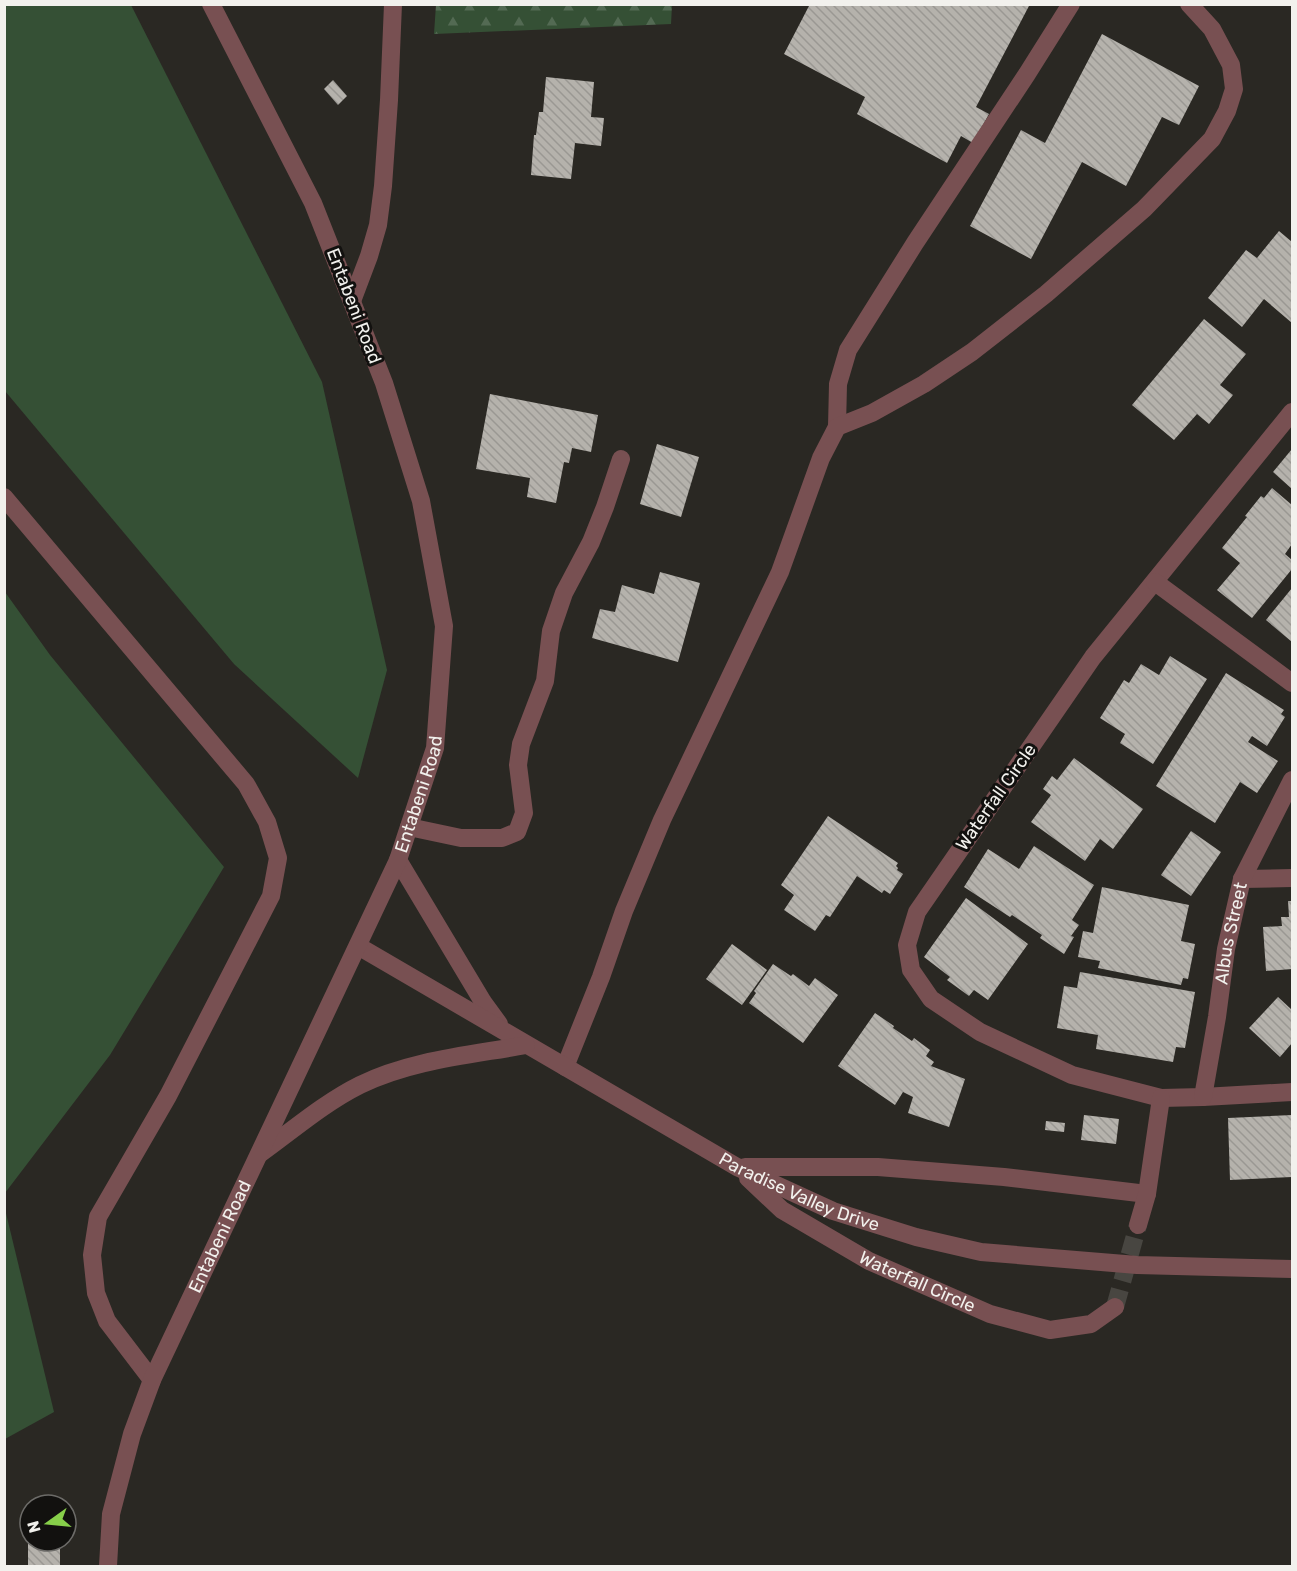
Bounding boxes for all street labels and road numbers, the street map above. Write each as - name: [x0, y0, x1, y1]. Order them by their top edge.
- street label: Entabeni Road: [322, 245, 386, 367]
- street label: Entabeni Road: [390, 735, 447, 855]
- street label: Waterfall Circle: [951, 739, 1041, 855]
- street label: Albus Street: [1210, 880, 1252, 986]
- street label: Paradise Valley Drive: [715, 1148, 882, 1236]
- street label: Entabeni Road: [184, 1177, 256, 1296]
- street label: Waterfall Circle: [855, 1246, 979, 1317]

